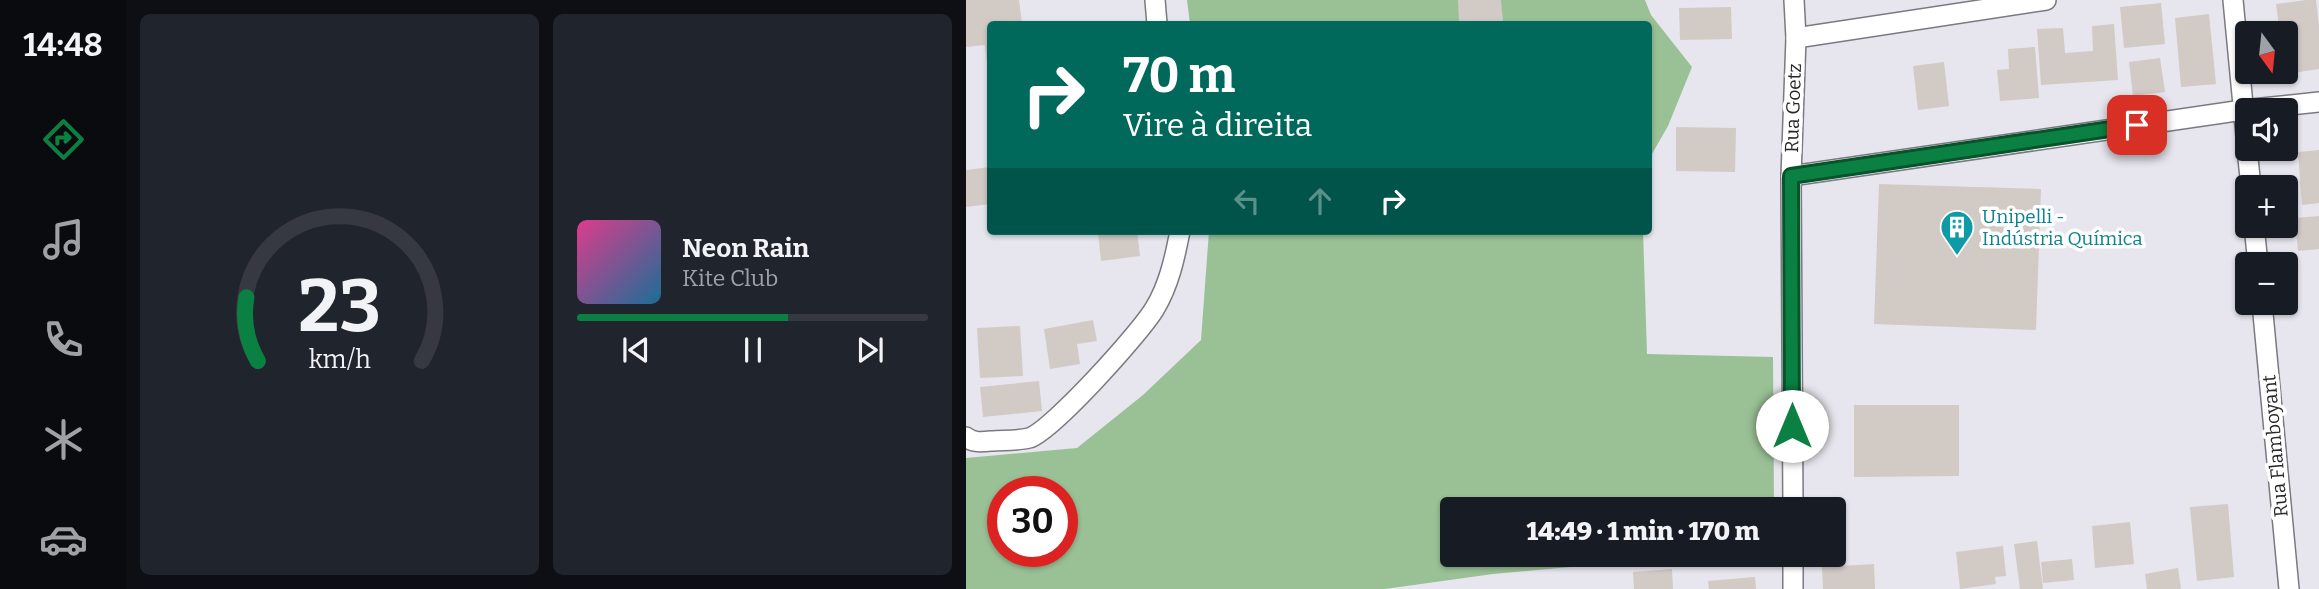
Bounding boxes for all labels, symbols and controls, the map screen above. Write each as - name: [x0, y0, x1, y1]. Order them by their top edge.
- north arrow: [2235, 21, 2298, 84]
- map controls: [2235, 21, 2298, 315]
- text: 14:48: [23, 26, 103, 64]
- text: 70 m: [1123, 46, 1235, 105]
- icon: right: [1008, 49, 1099, 140]
- street label: Rua Goetz: [1780, 63, 1806, 153]
- pin: [2107, 95, 2167, 155]
- button: sound: [2235, 98, 2298, 161]
- text: Vire à direita: [1123, 106, 1312, 144]
- icon: arrive: [2118, 106, 2156, 144]
- icon: directions: [39, 115, 88, 164]
- button: +: [2235, 175, 2298, 238]
- icon: left: [1228, 182, 1266, 220]
- icon: ahead: [1301, 182, 1339, 220]
- icon: right: [1374, 182, 1412, 220]
- place label: Unipelli - Indústria Química: [1982, 205, 2143, 250]
- building icon: Unipelli - Indústria Química: [1938, 208, 1976, 257]
- icon: music: [39, 215, 88, 264]
- text: Neon Rain: [682, 233, 809, 264]
- button: −: [2235, 252, 2298, 315]
- text: 23: [298, 263, 381, 350]
- text: Kite Club: [682, 264, 778, 292]
- icon: phone: [39, 315, 88, 364]
- icon: previous: [617, 331, 655, 369]
- icon: pause: [734, 331, 772, 369]
- icon: next: [851, 331, 889, 369]
- text: km/h: [309, 344, 371, 374]
- street label: Rua Flamboyant: [2257, 374, 2293, 518]
- position arrow: [1755, 389, 1829, 463]
- icon: climate: [39, 415, 88, 464]
- speed limit sign: 30: [987, 476, 1078, 567]
- icon: car: [39, 515, 88, 564]
- text: 14:49 · 1 min · 170 m: [1527, 516, 1760, 547]

